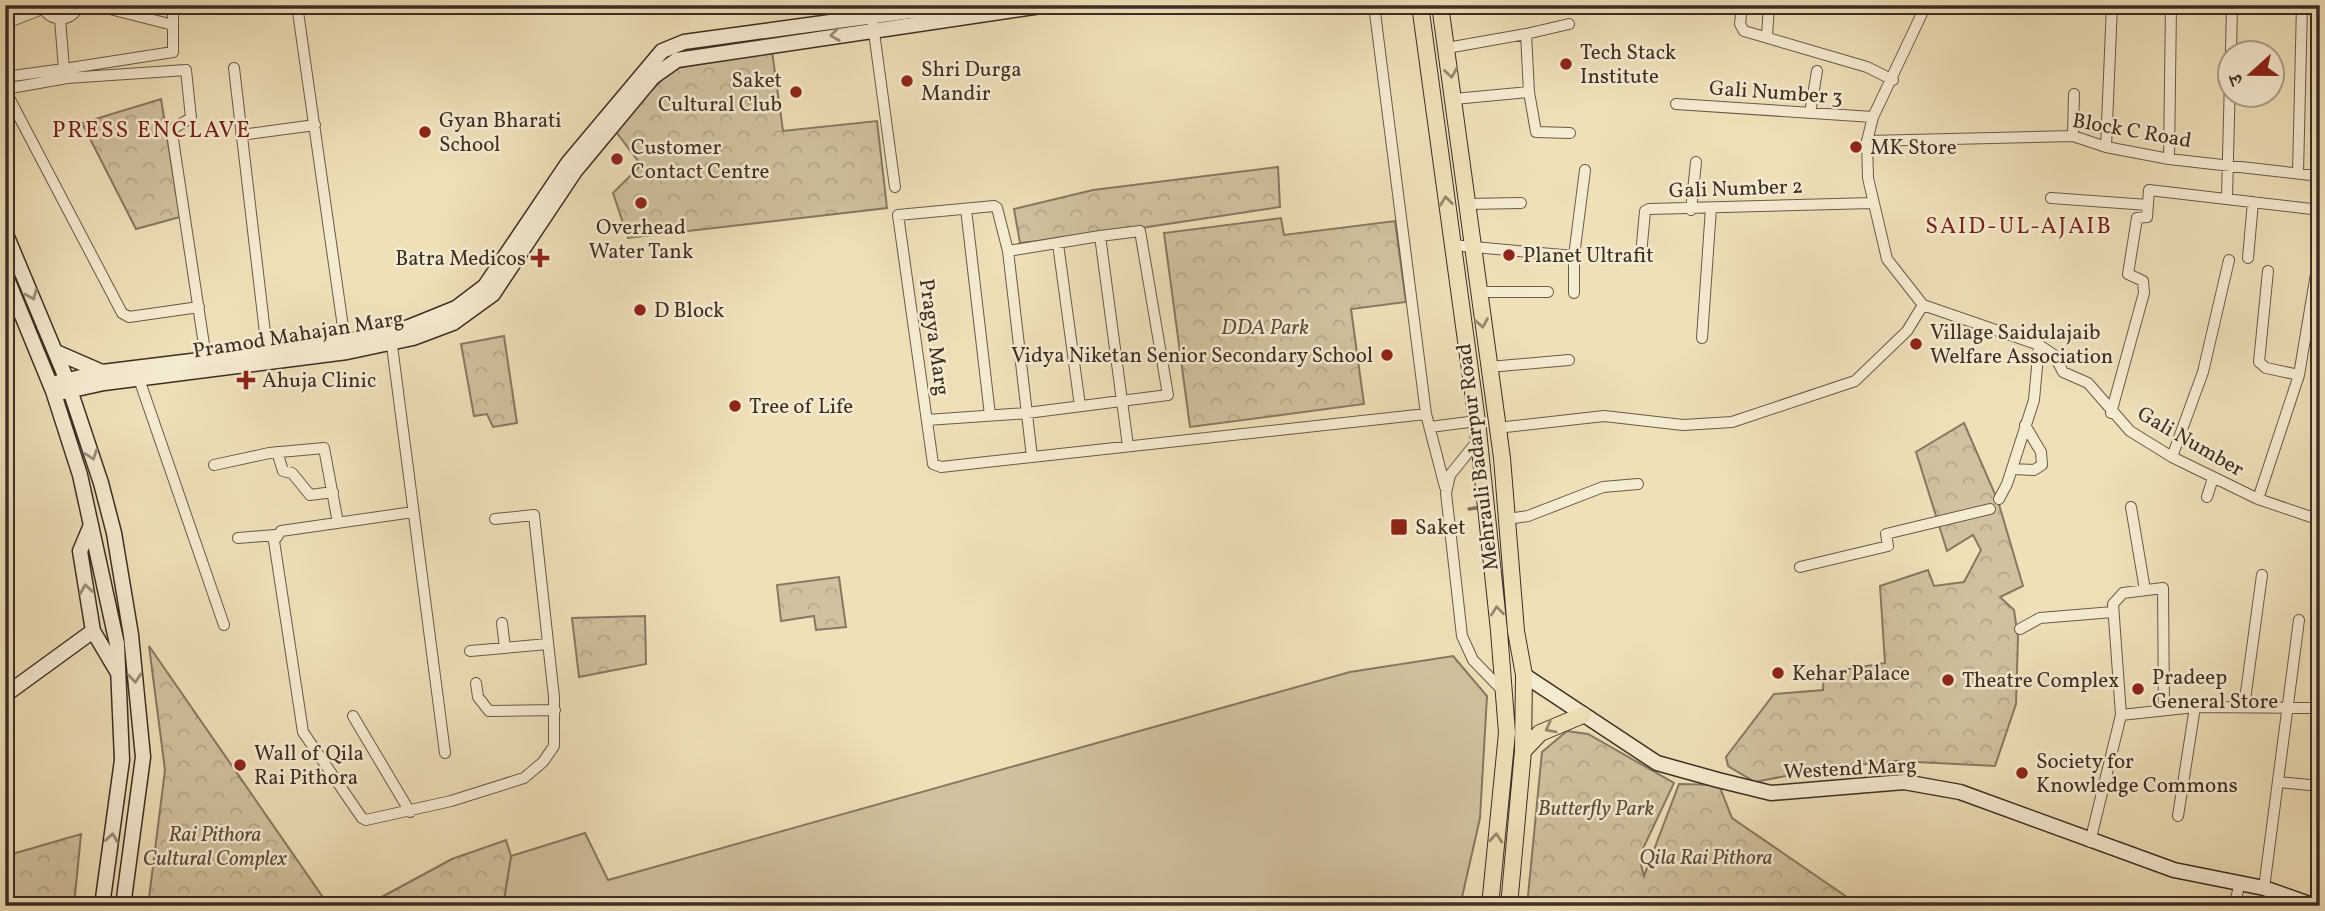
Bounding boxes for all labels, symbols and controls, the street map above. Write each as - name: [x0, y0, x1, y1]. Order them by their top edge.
- one-way arrow: [829, 27, 840, 42]
- north arrow: [2216, 38, 2286, 108]
- place label: Tech Stack Institute: [1580, 39, 1677, 92]
- place label: Shri Durga Mandir: [921, 56, 1022, 109]
- marker: Tech Stack Institute: [1558, 56, 1574, 72]
- place label: Saket Cultural Club: [658, 67, 782, 120]
- one-way arrow: [1443, 67, 1458, 79]
- text: उ: [2223, 69, 2252, 90]
- marker: Shri Durga Mandir: [899, 73, 915, 89]
- street label: Gali Number 3: [1708, 74, 1844, 113]
- marker: Saket Cultural Club: [788, 84, 804, 100]
- place label: Gyan Bharati School: [439, 107, 562, 160]
- street label: Block C Road: [2070, 107, 2194, 156]
- district label: PRESS ENCLAVE: [52, 115, 252, 147]
- marker: Gyan Bharati School: [417, 124, 433, 140]
- place label: Customer Contact Centre: [631, 134, 770, 187]
- place label: MK Store: [1870, 134, 1957, 163]
- marker: MK Store: [1848, 139, 1864, 155]
- marker: Customer Contact Centre: [609, 151, 625, 167]
- street label: Gali Number 2: [1668, 173, 1804, 206]
- marker: Overhead Water Tank: [633, 195, 649, 211]
- one-way arrow: [1439, 195, 1454, 207]
- district label: SAID-UL-AJAIB: [1925, 211, 2113, 243]
- place label: Overhead Water Tank: [589, 214, 694, 267]
- place label: Planet Ultrafit: [1523, 242, 1654, 271]
- place label: Batra Medicos: [395, 245, 526, 274]
- marker: Planet Ultrafit: [1501, 247, 1517, 263]
- marker: Batra Medicos: [532, 250, 548, 266]
- street label: Pragya Marg: [911, 277, 956, 398]
- one-way arrow: [24, 287, 38, 300]
- place label: D Block: [654, 297, 725, 326]
- marker: D Block: [632, 302, 648, 318]
- street label: Pramod Mahajan Marg: [191, 305, 406, 366]
- park label: DDA Park: [1221, 314, 1309, 343]
- one-way arrow: [1474, 317, 1489, 329]
- place label: Village Saidulajaib Welfare Association: [1930, 319, 2113, 372]
- marker: Village Saidulajaib Welfare Association: [1908, 336, 1924, 352]
- place label: Vidya Niketan Senior Secondary School: [1011, 342, 1373, 371]
- street label: Mehrauli Badarpur Road: [1450, 342, 1507, 572]
- marker: Vidya Niketan Senior Secondary School: [1379, 347, 1395, 363]
- place label: Ahuja Clinic: [262, 367, 376, 396]
- marker: Ahuja Clinic: [236, 370, 256, 390]
- place label: Tree of Life: [749, 393, 853, 422]
- marker: Tree of Life: [727, 398, 743, 414]
- street label: Gali Number: [2132, 400, 2249, 485]
- one-way arrow: [84, 448, 98, 460]
- place label: Saket: [1415, 514, 1466, 543]
- marker: Saket: [1389, 517, 1409, 537]
- one-way arrow: [79, 583, 94, 595]
- one-way arrow: [1490, 605, 1505, 616]
- place label: Kehar Palace: [1792, 660, 1910, 689]
- place label: Pradeep General Store: [2152, 664, 2278, 717]
- marker: Kehar Palace: [1770, 665, 1786, 681]
- place label: Theatre Complex: [1962, 667, 2119, 696]
- one-way arrow: [127, 672, 142, 683]
- marker: Theatre Complex: [1940, 672, 1956, 688]
- marker: Pradeep General Store: [2130, 681, 2146, 697]
- one-way arrow: [1545, 720, 1557, 734]
- place label: Wall of Qila Rai Pithora: [254, 740, 364, 793]
- place label: Society for Knowledge Commons: [2036, 748, 2238, 801]
- street label: Westend Marg: [1783, 752, 1918, 787]
- marker: Wall of Qila Rai Pithora: [232, 757, 248, 773]
- marker: Society for Knowledge Commons: [2014, 765, 2030, 781]
- park label: Butterfly Park: [1538, 795, 1655, 824]
- park label: Rai Pithora Cultural Complex: [143, 821, 287, 874]
- one-way arrow: [104, 832, 119, 844]
- one-way arrow: [1489, 832, 1504, 844]
- park label: Qila Rai Pithora: [1639, 844, 1773, 873]

